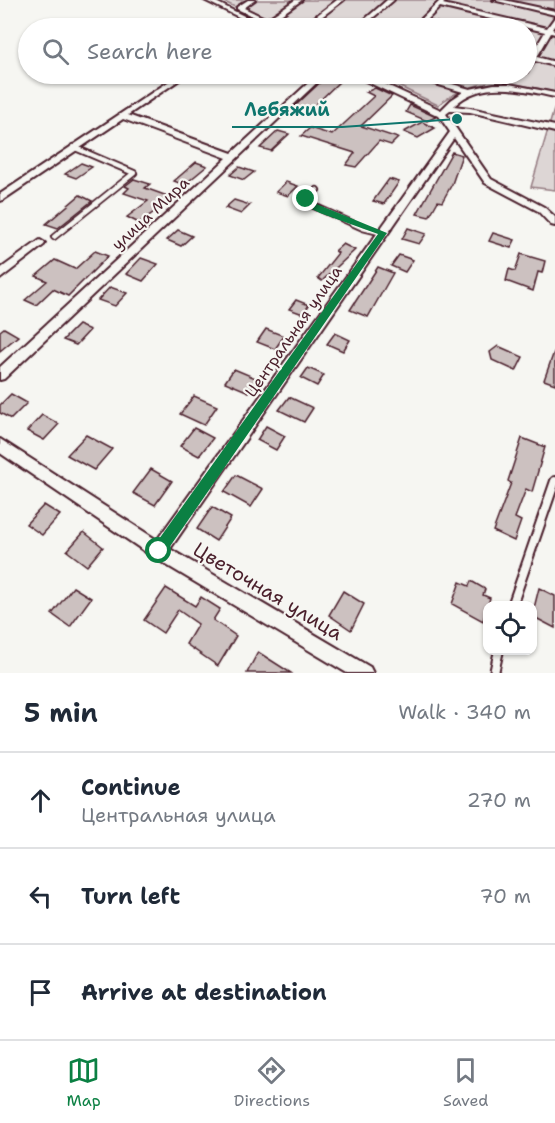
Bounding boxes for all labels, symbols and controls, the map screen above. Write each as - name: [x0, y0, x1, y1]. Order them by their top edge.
- search box: [18, 18, 537, 84]
- icon: search: [39, 35, 72, 68]
- text: Search here: [87, 37, 213, 66]
- callout: Лебяжий: [232, 91, 342, 127]
- text: Лебяжий: [244, 98, 330, 122]
- street label: улица Мира: [107, 172, 194, 255]
- route end: [292, 185, 318, 211]
- street label: Центральная улица: [240, 261, 347, 401]
- street label: Цветочная улица: [188, 536, 348, 646]
- route start: [145, 537, 171, 563]
- map controls: [483, 601, 537, 655]
- button: locate: [483, 601, 537, 655]
- text: 5 min: [24, 695, 98, 730]
- text: Walk · 340 m: [398, 699, 531, 725]
- text: Continue: [81, 773, 181, 802]
- icon: ahead: [24, 784, 57, 817]
- text: 270 m: [467, 787, 531, 813]
- text: Центральная улица: [81, 802, 276, 828]
- icon: left: [24, 880, 57, 913]
- text: Turn left: [81, 882, 180, 911]
- text: 70 m: [479, 883, 531, 909]
- icon: arrive: [24, 976, 57, 1009]
- text: Arrive at destination: [81, 978, 327, 1007]
- tab: Map: [67, 1054, 101, 1111]
- tab: Directions: [234, 1054, 310, 1111]
- tab: Saved: [443, 1054, 489, 1111]

